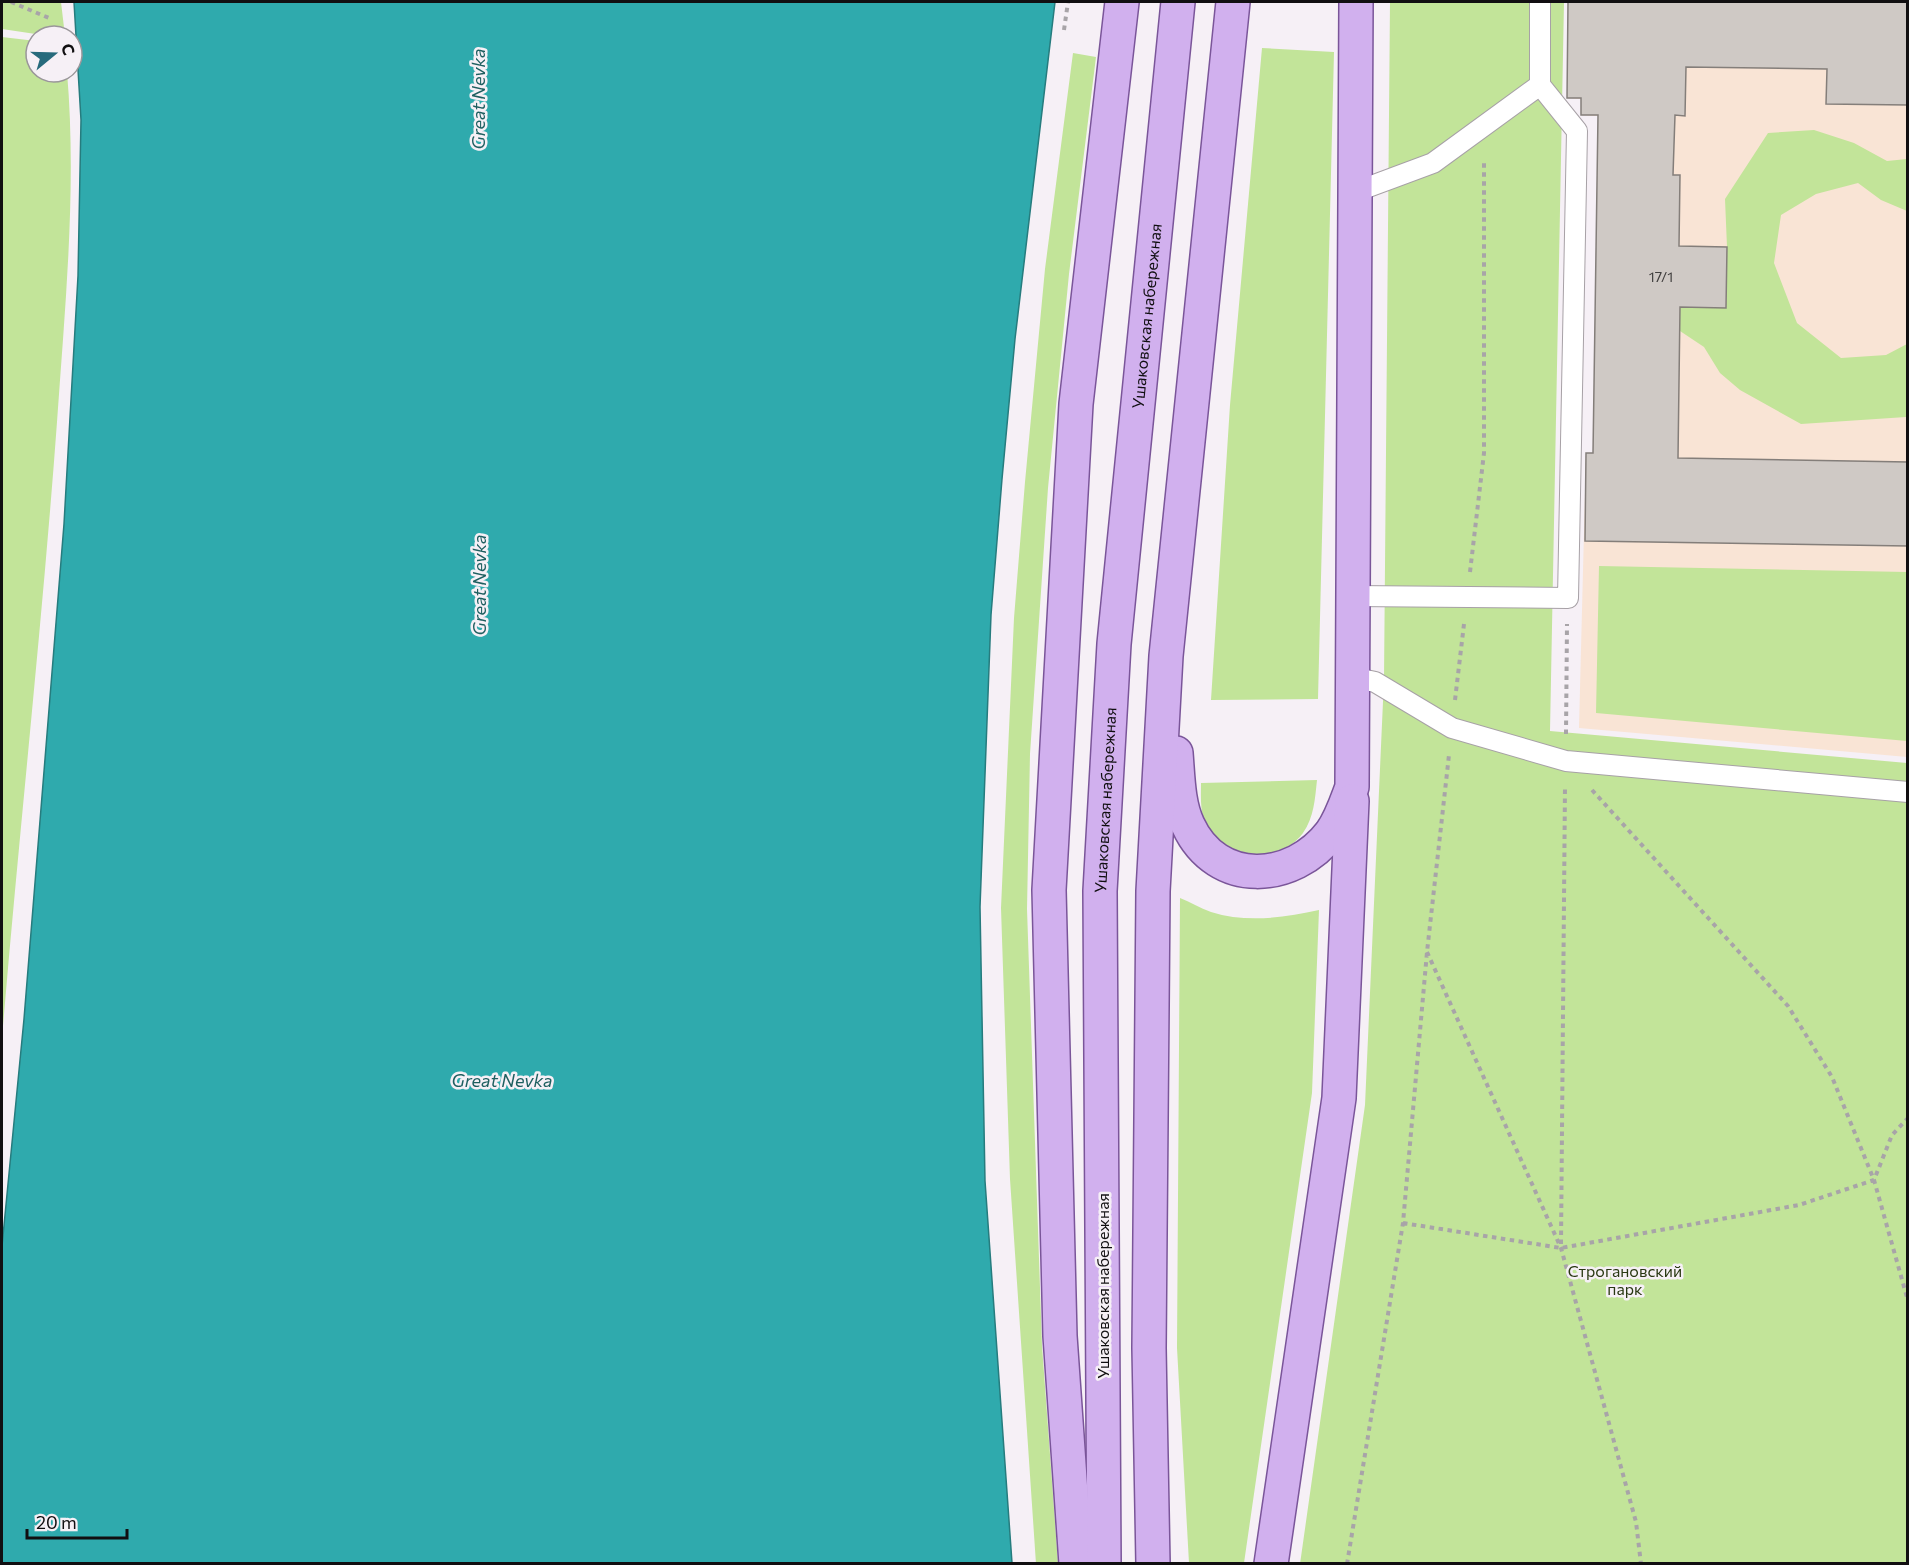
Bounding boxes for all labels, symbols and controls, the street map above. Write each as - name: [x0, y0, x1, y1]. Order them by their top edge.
- north arrow: [24, 24, 84, 84]
- text: С: [58, 41, 79, 57]
- water label: Great Nevka: [467, 48, 489, 150]
- street label: Ушаковская набережная: [1128, 223, 1165, 409]
- house number: 17/1: [1649, 268, 1673, 285]
- water label: Great Nevka: [468, 534, 490, 636]
- street label: Ушаковская набережная: [1090, 707, 1119, 893]
- water label: Great Nevka: [451, 1069, 553, 1091]
- street label: Ушаковская набережная: [1093, 1193, 1112, 1379]
- park label: Строгановский парк: [1568, 1261, 1682, 1298]
- scale bar: [27, 1502, 128, 1540]
- text: 20 m: [36, 1511, 77, 1533]

